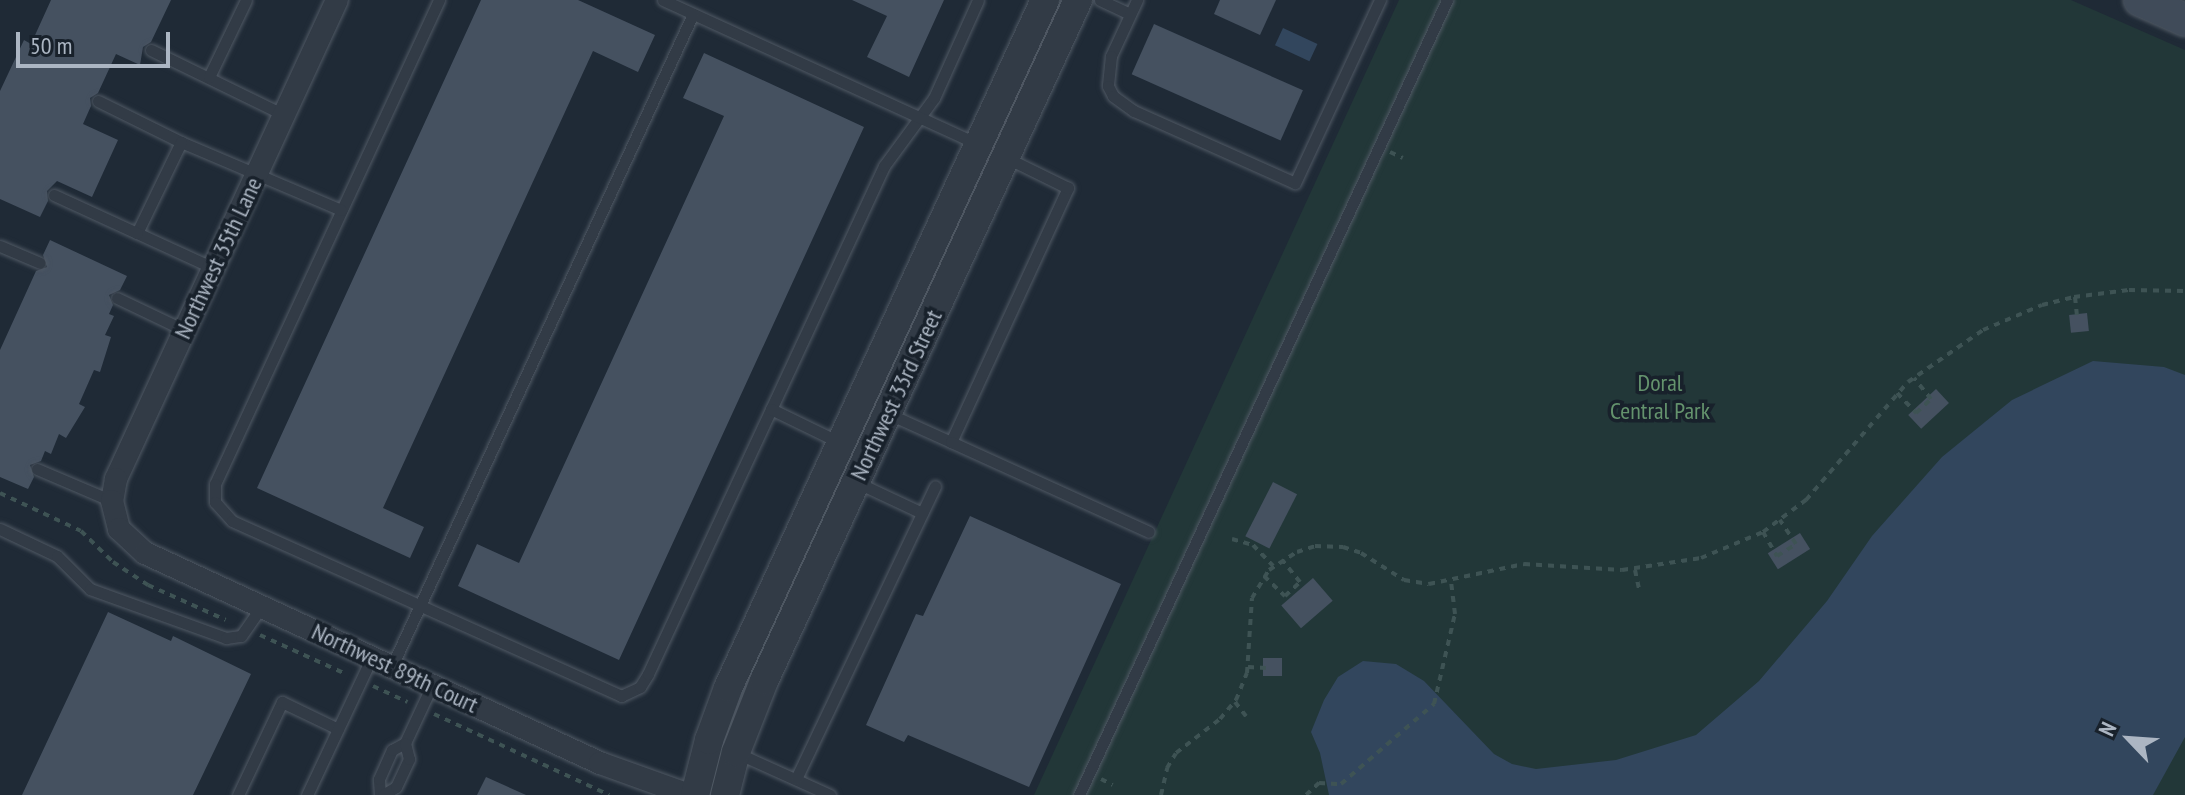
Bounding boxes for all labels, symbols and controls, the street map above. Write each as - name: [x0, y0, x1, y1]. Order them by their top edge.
- scale bar: [20, 16, 174, 66]
- text: 50 m: [30, 30, 72, 61]
- street label: Northwest 35th Lane: [168, 173, 268, 343]
- street label: Northwest 33rd Street: [844, 305, 948, 485]
- park label: Doral Central Park: [1610, 369, 1710, 425]
- street label: Northwest 89th Court: [307, 617, 483, 719]
- north arrow: [2089, 699, 2169, 779]
- text: N: [2092, 718, 2122, 740]

